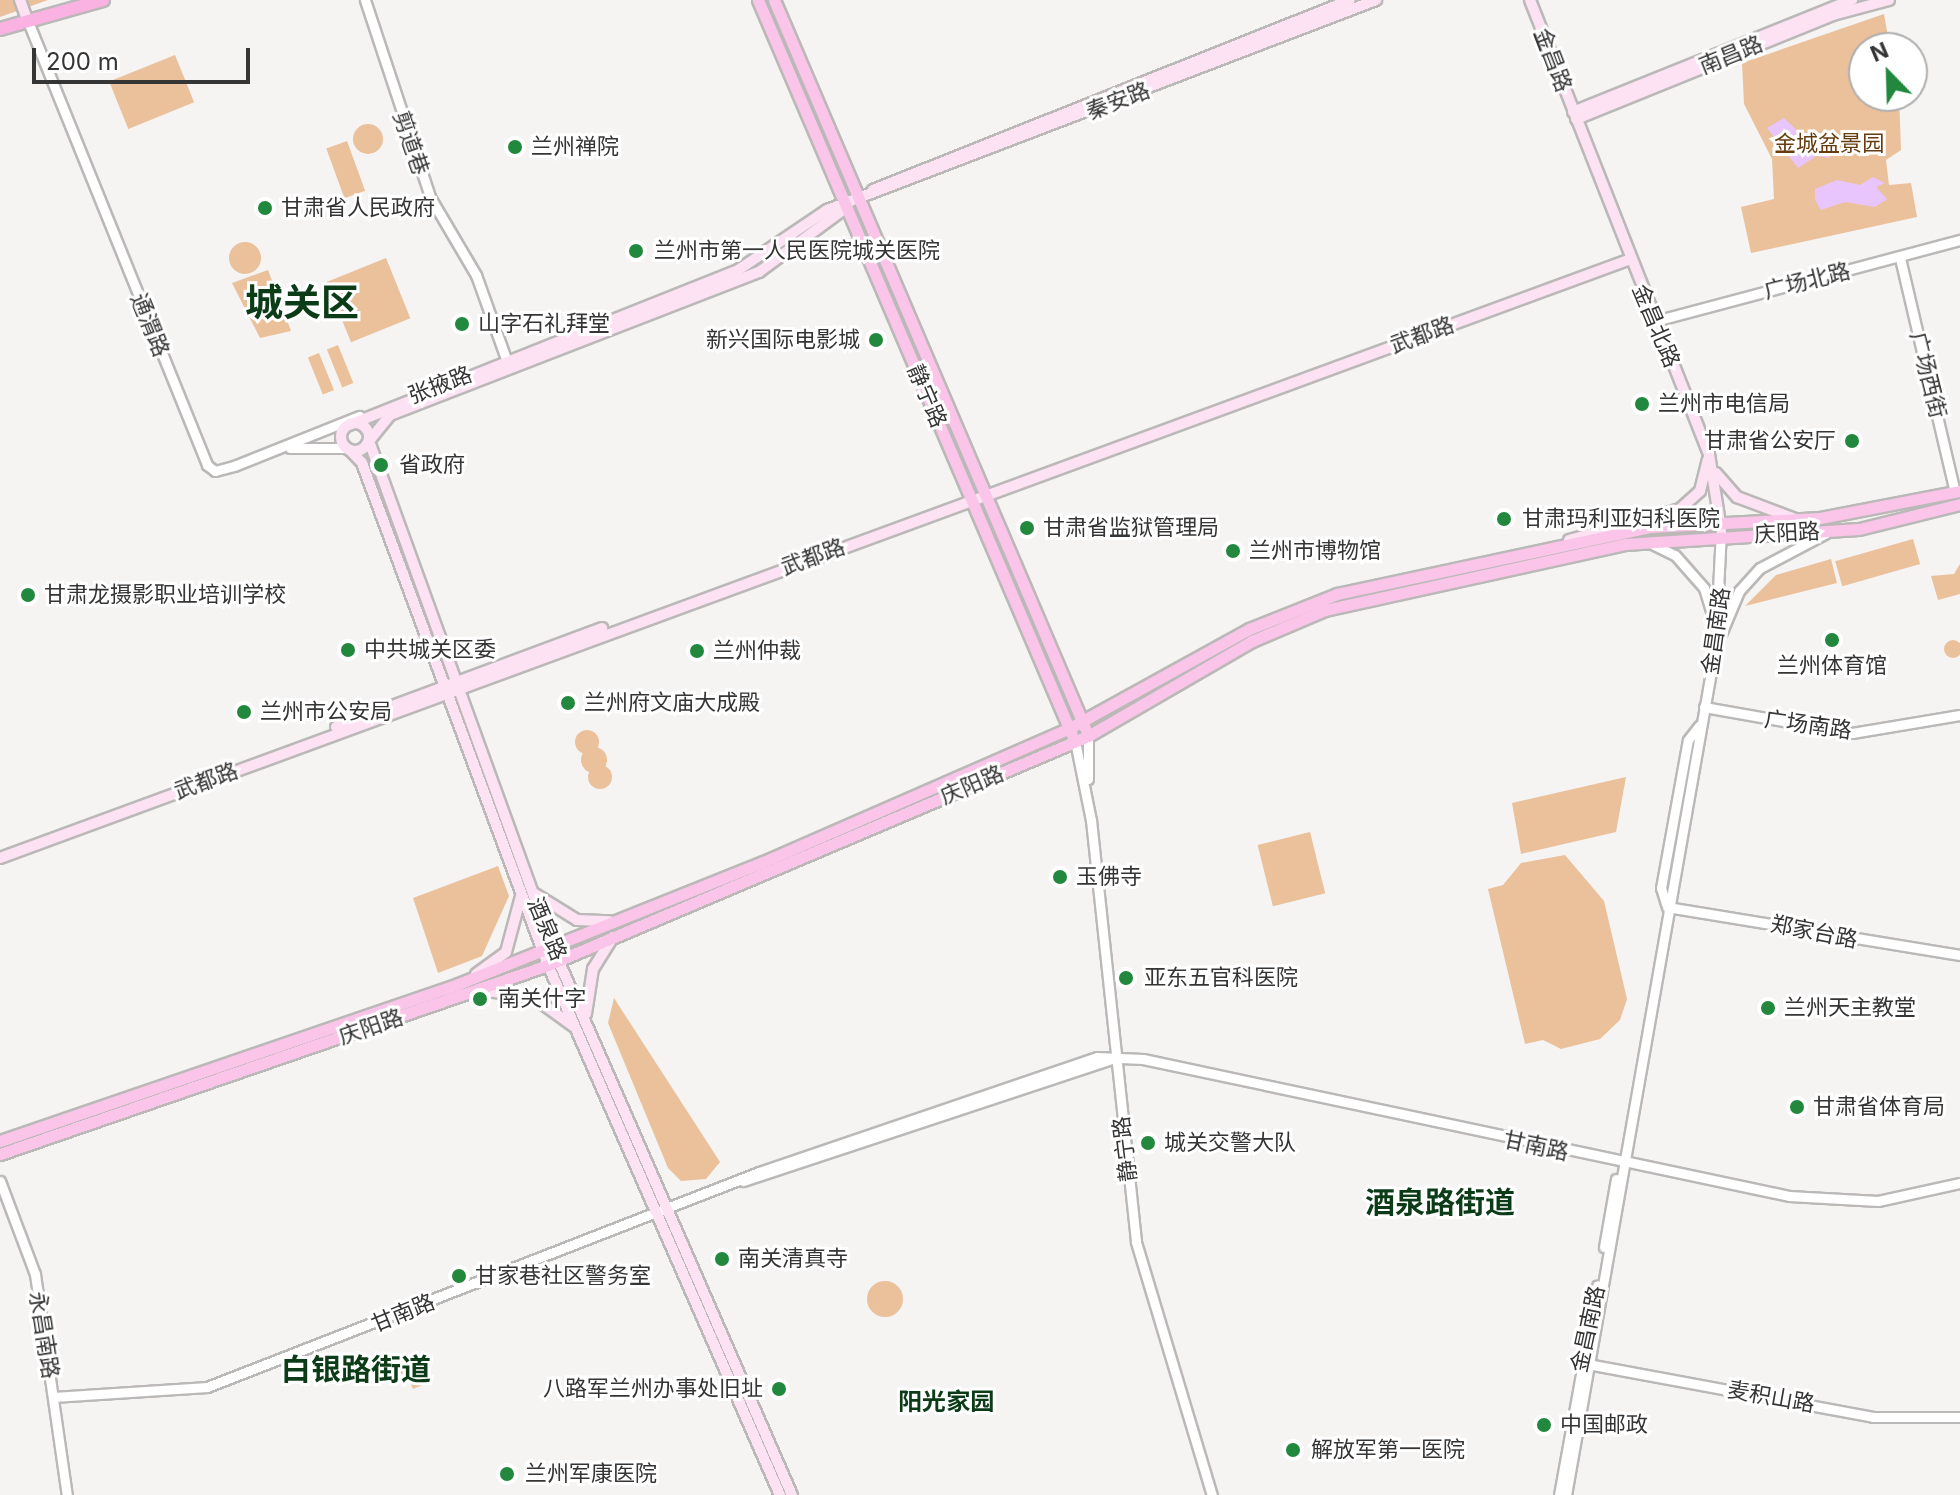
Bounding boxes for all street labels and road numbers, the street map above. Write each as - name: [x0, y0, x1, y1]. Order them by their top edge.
- street label: 金昌路: [1529, 24, 1577, 96]
- street label: 南昌路: [1695, 30, 1767, 80]
- street label: 秦安路: [1082, 77, 1154, 125]
- street label: 剪道巷: [388, 108, 434, 178]
- street label: 广场北路: [1761, 258, 1853, 304]
- street label: 金昌北路: [1627, 280, 1685, 372]
- street label: 通渭路: [125, 289, 175, 361]
- street label: 武都路: [1386, 311, 1458, 359]
- street label: 广场西街: [1905, 329, 1951, 421]
- street label: 静宁路: [902, 360, 952, 432]
- street label: 张掖路: [404, 361, 476, 409]
- street label: 庆阳路: [1753, 518, 1821, 548]
- street label: 武都路: [777, 533, 849, 581]
- street label: 金昌南路: [1697, 586, 1735, 676]
- street label: 广场南路: [1763, 706, 1853, 744]
- street label: 武都路: [170, 757, 242, 805]
- street label: 庆阳路: [936, 760, 1008, 810]
- street label: 酒泉路: [522, 893, 572, 965]
- street label: 郑家台路: [1768, 911, 1860, 953]
- street label: 庆阳路: [336, 1004, 406, 1050]
- street label: 静宁路: [1108, 1115, 1142, 1183]
- street label: 甘南路: [1501, 1126, 1571, 1166]
- street label: 金昌南路: [1566, 1283, 1610, 1375]
- street label: 甘南路: [367, 1288, 439, 1338]
- street label: 永昌南路: [24, 1289, 64, 1381]
- street label: 麦积山路: [1725, 1376, 1817, 1418]

